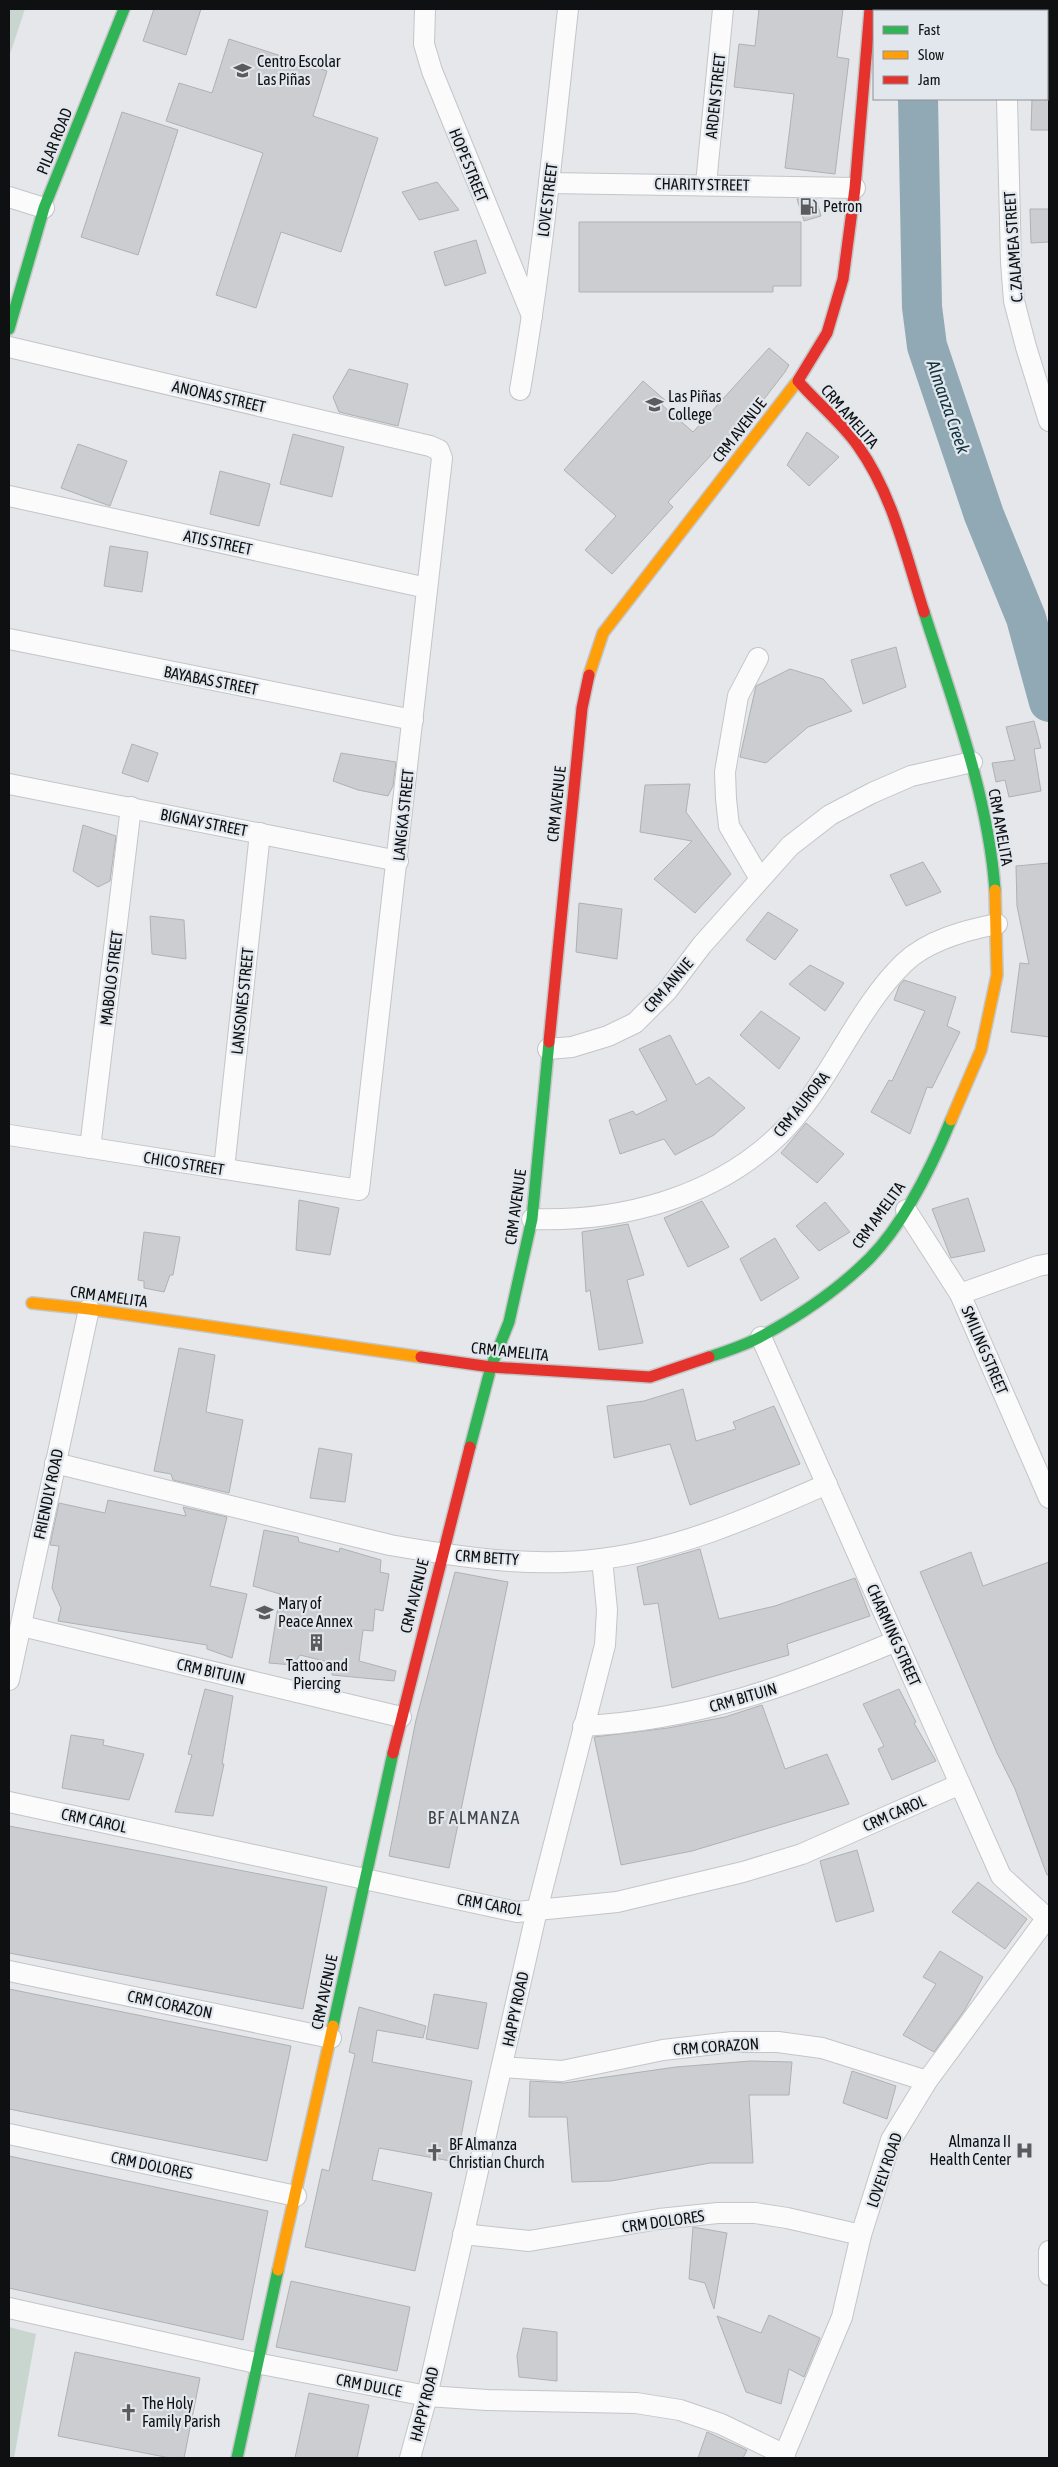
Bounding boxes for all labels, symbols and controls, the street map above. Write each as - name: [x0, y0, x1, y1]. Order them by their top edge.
- legend: [873, 10, 1048, 100]
- text: Fast: [918, 21, 940, 38]
- text: Slow: [918, 46, 944, 63]
- place label: Centro Escolar Las Piñas: [257, 52, 341, 88]
- street label: ARDEN STREET: [702, 52, 728, 140]
- school or university icon: Centro Escolar Las Piñas: [233, 60, 253, 80]
- text: Jam: [918, 71, 941, 88]
- street label: PILAR ROAD: [33, 105, 75, 177]
- street label: HOPE STREET: [446, 126, 492, 204]
- street label: LOVE STREET: [534, 162, 560, 238]
- street label: CHARITY STREET: [654, 174, 750, 194]
- street label: C. ZALAMEA STREET: [1000, 191, 1026, 303]
- fuel station icon: Petron: [799, 196, 819, 216]
- place label: Petron: [823, 197, 863, 215]
- water label: Almanza Creek: [922, 356, 975, 457]
- street label: ANONAS STREET: [171, 377, 267, 415]
- street label: CRM AMELITA: [818, 381, 882, 451]
- place label: Las Piñas College: [668, 387, 722, 424]
- street label: CRM AVENUE: [709, 394, 770, 465]
- school or university icon: Las Piñas College: [644, 395, 664, 415]
- street label: ATIS STREET: [182, 526, 254, 558]
- street label: BAYABAS STREET: [162, 662, 260, 698]
- street label: CRM AVENUE: [543, 765, 569, 843]
- street label: LANGKA STREET: [389, 768, 417, 862]
- street label: CRM AMELITA: [985, 787, 1017, 867]
- street label: BIGNAY STREET: [159, 805, 249, 839]
- street label: MABOLO STREET: [96, 930, 126, 1026]
- street label: LANSONES STREET: [227, 947, 257, 1055]
- street label: CRM ANNIE: [640, 954, 696, 1016]
- street label: CRM AURORA: [769, 1068, 833, 1140]
- street label: CHICO STREET: [142, 1148, 226, 1178]
- street label: CRM AVENUE: [501, 1168, 529, 1246]
- street label: CRM AMELITA: [848, 1178, 908, 1252]
- street label: CRM AMELITA: [69, 1282, 149, 1310]
- street label: SMILING STREET: [958, 1303, 1012, 1397]
- street label: CRM AMELITA: [470, 1338, 550, 1364]
- street label: FRIENDLY ROAD: [30, 1447, 66, 1541]
- street label: CRM BETTY: [455, 1546, 520, 1568]
- street label: CRM AVENUE: [396, 1557, 432, 1635]
- street label: CHARMING STREET: [863, 1581, 925, 1689]
- place label: Mary of Peace Annex: [278, 1594, 353, 1630]
- school or university icon: Mary of Peace Annex: [254, 1602, 274, 1622]
- building icon: Tattoo and Piercing: [307, 1633, 327, 1653]
- street label: CRM BITUIN: [175, 1654, 247, 1688]
- place label: Tattoo and Piercing: [286, 1656, 348, 1693]
- street label: CRM BITUIN: [707, 1679, 779, 1715]
- street label: CRM CAROL: [860, 1791, 929, 1835]
- street label: CRM CAROL: [60, 1804, 129, 1836]
- district label: BF ALMANZA: [428, 1807, 520, 1828]
- street label: CRM CAROL: [456, 1889, 525, 1919]
- street label: CRM AVENUE: [307, 1953, 341, 2031]
- street label: HAPPY ROAD: [498, 1970, 532, 2048]
- street label: CRM CORAZON: [126, 1986, 214, 2022]
- street label: CRM CORAZON: [672, 2034, 760, 2058]
- street label: LOVELY ROAD: [863, 2130, 905, 2210]
- place label: Almanza II Health Center: [930, 2132, 1011, 2168]
- place label: BF Almanza Christian Church: [449, 2135, 545, 2171]
- hospital icon: Almanza II Health Center: [1015, 2140, 1035, 2160]
- church icon: BF Almanza Christian Church: [425, 2143, 445, 2163]
- street label: CRM DOLORES: [109, 2148, 195, 2183]
- street label: CRM DOLORES: [621, 2206, 706, 2236]
- street label: HAPPY ROAD: [406, 2365, 442, 2443]
- street label: CRM DULCE: [335, 2370, 403, 2400]
- place label: The Holy Family Parish: [142, 2394, 220, 2431]
- church icon: The Holy Family Parish: [118, 2402, 138, 2422]

